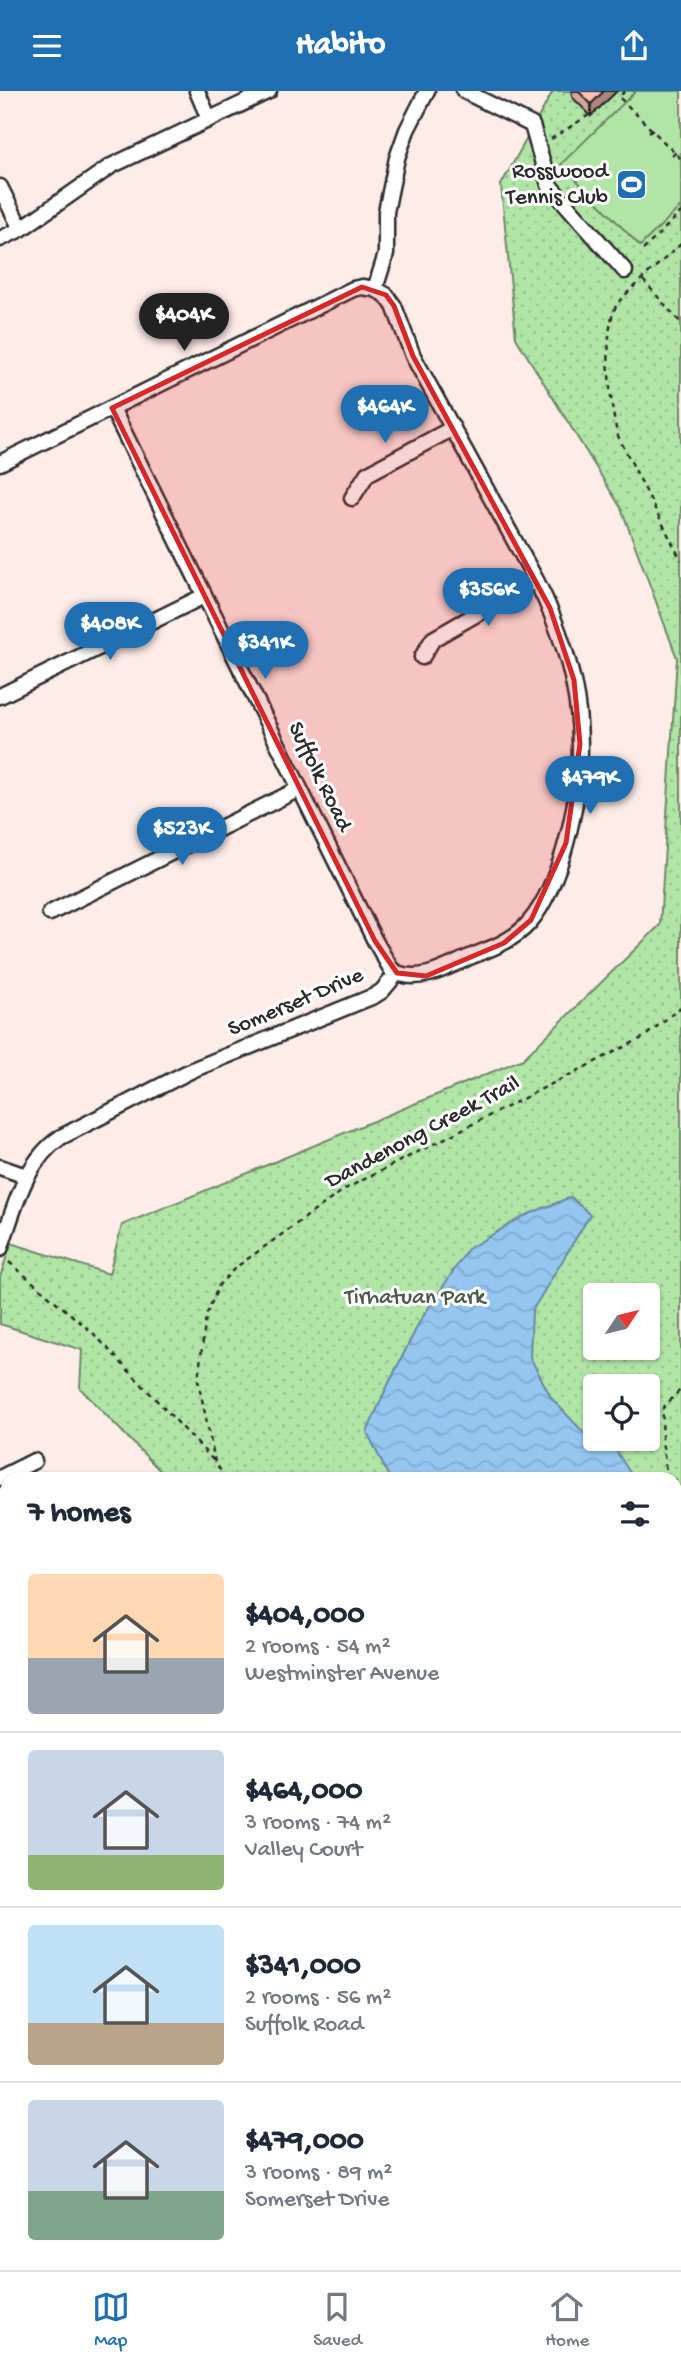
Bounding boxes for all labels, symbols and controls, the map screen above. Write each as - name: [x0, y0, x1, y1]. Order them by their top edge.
- icon: menu: [28, 27, 66, 65]
- text: Habito: [296, 27, 385, 65]
- icon: share: [615, 27, 653, 65]
- place label: Rosswood Tennis Club: [504, 159, 610, 212]
- sports icon: Rosswood Tennis Club: [614, 168, 648, 202]
- pin: $404K: [135, 293, 233, 353]
- text: $404K: [155, 302, 213, 329]
- pin: $464K: [336, 385, 434, 445]
- text: $464K: [357, 394, 413, 421]
- pin: $356K: [439, 568, 537, 628]
- text: $356K: [459, 577, 517, 604]
- pin: $408K: [61, 603, 159, 662]
- text: $408K: [80, 611, 140, 638]
- pin: $341K: [216, 621, 314, 681]
- text: $341K: [237, 630, 293, 657]
- street label: Suffolk Road: [281, 718, 358, 838]
- pin: $479K: [541, 757, 639, 816]
- text: $479K: [561, 765, 619, 792]
- pin: $523K: [133, 807, 231, 867]
- text: $523K: [153, 816, 211, 843]
- street label: Somerset Drive: [224, 962, 369, 1044]
- street label: Dandenong Creek Trail: [319, 1070, 525, 1197]
- north arrow: [583, 1283, 660, 1360]
- map controls: [583, 1283, 660, 1451]
- park label: Tirhatuan Park: [343, 1285, 488, 1312]
- button: locate: [583, 1374, 660, 1451]
- icon: filters: [616, 1495, 654, 1533]
- text: 7 homes: [28, 1497, 130, 1532]
- text: $404,000: [245, 1599, 364, 1634]
- icon: home: [84, 1602, 168, 1686]
- text: 2 rooms · 54 m²: [245, 1634, 391, 1661]
- text: Westminster Avenue: [245, 1661, 439, 1688]
- text: $464,000: [245, 1775, 363, 1810]
- icon: home: [84, 1778, 168, 1862]
- text: 3 rooms · 74 m²: [245, 1810, 391, 1837]
- text: Valley Court: [245, 1837, 362, 1864]
- text: $341,000: [245, 1950, 361, 1985]
- icon: home: [84, 1953, 168, 2037]
- text: 2 rooms · 56 m²: [245, 1985, 391, 2012]
- text: Suffolk Road: [245, 2012, 363, 2039]
- text: $479,000: [245, 2125, 364, 2160]
- icon: home: [84, 2128, 168, 2212]
- text: 3 rooms · 89 m²: [245, 2160, 392, 2187]
- text: Somerset Drive: [245, 2187, 389, 2214]
- tab: Map: [92, 2288, 130, 2353]
- tab: Saved: [313, 2288, 362, 2353]
- tab: Home: [545, 2288, 589, 2353]

